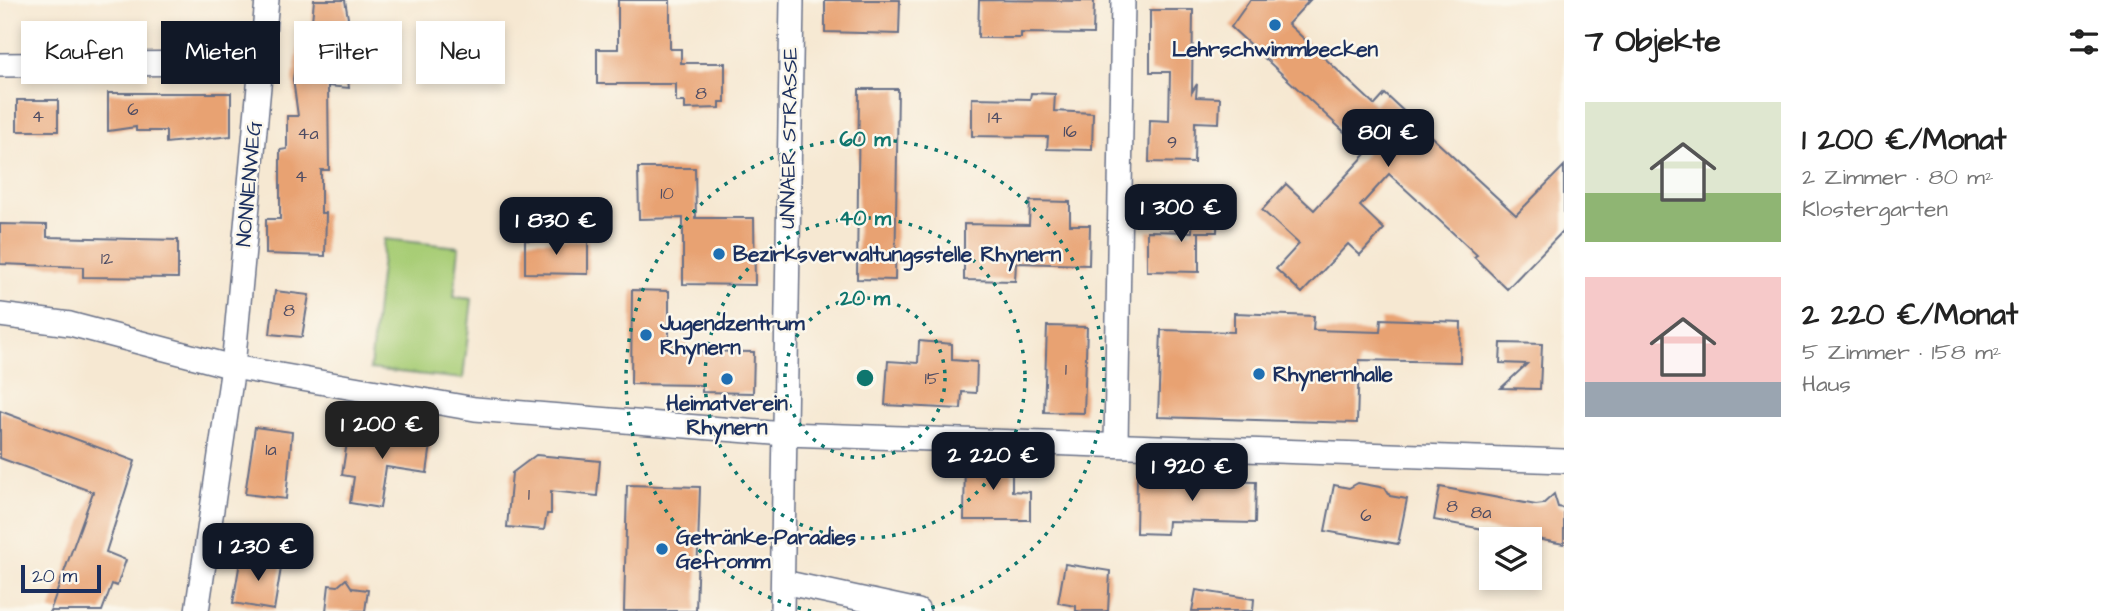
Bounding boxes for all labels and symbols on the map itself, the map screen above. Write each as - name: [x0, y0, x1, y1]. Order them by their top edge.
- marker: Lehrschwimmbecken: [1267, 17, 1283, 33]
- place label: Lehrschwimmbecken: [1172, 35, 1379, 64]
- street label: UNNAER STRASSE: [773, 46, 805, 229]
- house number: 8: [695, 81, 707, 106]
- house number: 6: [127, 97, 139, 122]
- house number: 4: [32, 104, 44, 129]
- house number: 14: [988, 105, 1002, 130]
- pin: 801 €: [1339, 110, 1437, 169]
- house number: 16: [1063, 119, 1077, 144]
- street label: NONNENWEG: [229, 120, 269, 248]
- house number: 4a: [297, 121, 319, 146]
- text: 60 m: [839, 125, 891, 154]
- house number: 9: [1167, 130, 1177, 155]
- house number: 4: [295, 164, 307, 189]
- house number: 10: [660, 181, 674, 206]
- pin: 1 300 €: [1116, 184, 1246, 244]
- pin: 1 830 €: [491, 198, 621, 257]
- text: 40 m: [839, 204, 892, 233]
- place label: Bezirksverwaltungsstelle Rhynern: [733, 240, 1062, 272]
- house number: 12: [101, 246, 114, 271]
- marker: Bezirksverwaltungsstelle Rhynern: [711, 246, 727, 262]
- text: 20 m: [839, 284, 891, 313]
- house number: 8: [283, 298, 295, 323]
- place label: Jugendzentrum Rhynern: [659, 309, 805, 365]
- marker: Jugendzentrum Rhynern: [638, 327, 654, 343]
- house number: 1: [1065, 357, 1067, 382]
- place label: Rhynernhalle: [1273, 360, 1394, 392]
- centre of rings: [853, 366, 877, 390]
- house number: 15: [924, 366, 940, 391]
- marker: Rhynernhalle: [1251, 366, 1267, 382]
- marker: Heimatverein Rhynern: [719, 371, 735, 387]
- place label: Heimatverein Rhynern: [666, 389, 788, 445]
- pin: 1 200 €: [317, 402, 447, 461]
- pin: 2 220 €: [928, 433, 1058, 492]
- house number: 1a: [265, 437, 277, 462]
- pin: 1 920 €: [1127, 444, 1257, 503]
- house number: 1: [528, 482, 530, 507]
- house number: 8: [1446, 494, 1458, 519]
- house number: 8a: [1471, 500, 1491, 525]
- house number: 6: [1360, 503, 1372, 528]
- place label: Getränke-Paradies Gefromm: [676, 523, 857, 576]
- pin: 1 230 €: [193, 524, 323, 583]
- marker: Getränke-Paradies Gefromm: [654, 541, 670, 557]
- scale bar: [21, 562, 102, 594]

